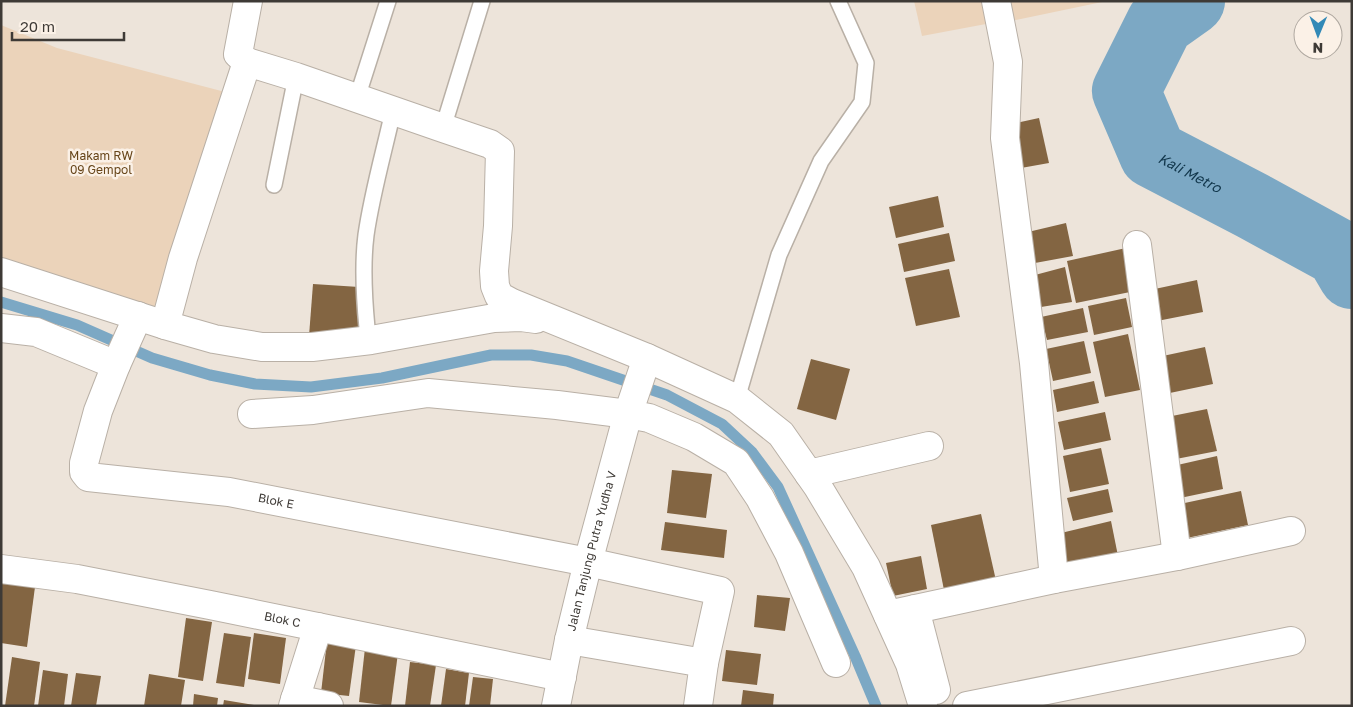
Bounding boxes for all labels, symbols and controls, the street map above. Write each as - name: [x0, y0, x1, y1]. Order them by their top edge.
- scale bar: [12, 10, 125, 42]
- north arrow: [1293, 10, 1343, 60]
- text: 20 m: [20, 17, 55, 35]
- text: N: [1312, 40, 1323, 57]
- park label: Makam RW 09 Gempol: [69, 148, 133, 177]
- water label: Kali Metro: [1156, 149, 1226, 197]
- street label: Jalan Tanjung Putra Yudha V: [563, 469, 619, 632]
- street label: Blok E: [257, 490, 295, 511]
- street label: Blok C: [263, 608, 302, 630]

